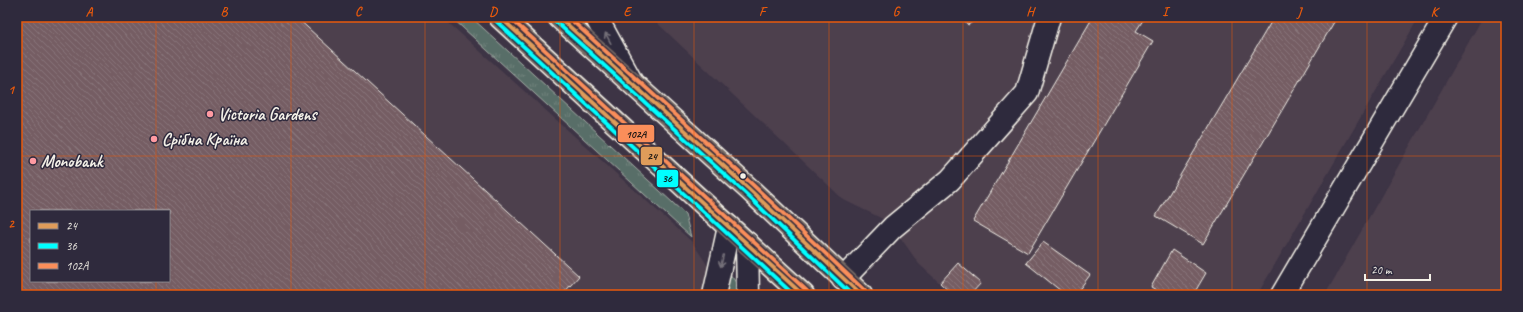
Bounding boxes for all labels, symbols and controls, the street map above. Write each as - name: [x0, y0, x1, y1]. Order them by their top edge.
- text: A: [86, 4, 94, 20]
- text: B: [221, 4, 229, 20]
- text: C: [355, 4, 363, 20]
- text: D: [489, 4, 498, 20]
- text: E: [624, 4, 633, 20]
- text: F: [759, 4, 768, 20]
- text: G: [893, 4, 901, 20]
- text: H: [1026, 4, 1036, 20]
- text: I: [1162, 4, 1171, 20]
- text: J: [1296, 4, 1303, 20]
- text: K: [1431, 4, 1441, 20]
- one-way arrow: [603, 32, 611, 44]
- text: 1: [8, 82, 16, 98]
- place label: Victoria Gardens: [218, 104, 319, 125]
- marker: Victoria Gardens: [205, 109, 215, 119]
- line badge: 102А: [617, 124, 655, 143]
- text: 102А: [626, 127, 648, 141]
- place label: Срібна Країна: [162, 129, 248, 150]
- marker: Срібна Країна: [149, 134, 159, 144]
- line badge: 24: [640, 146, 663, 166]
- text: 24: [647, 149, 659, 163]
- place label: Monobank: [41, 151, 104, 172]
- marker: Monobank: [28, 156, 38, 166]
- line badge: 36: [656, 169, 679, 188]
- text: 36: [662, 171, 673, 185]
- unlabelled marker: [738, 171, 748, 181]
- legend: [30, 210, 170, 282]
- text: 2: [8, 216, 15, 232]
- text: 24: [66, 218, 78, 234]
- text: 36: [66, 238, 77, 254]
- one-way arrow: [717, 254, 725, 267]
- scale bar: [1365, 256, 1430, 282]
- text: 102А: [66, 258, 89, 274]
- text: 20 m: [1371, 262, 1393, 278]

